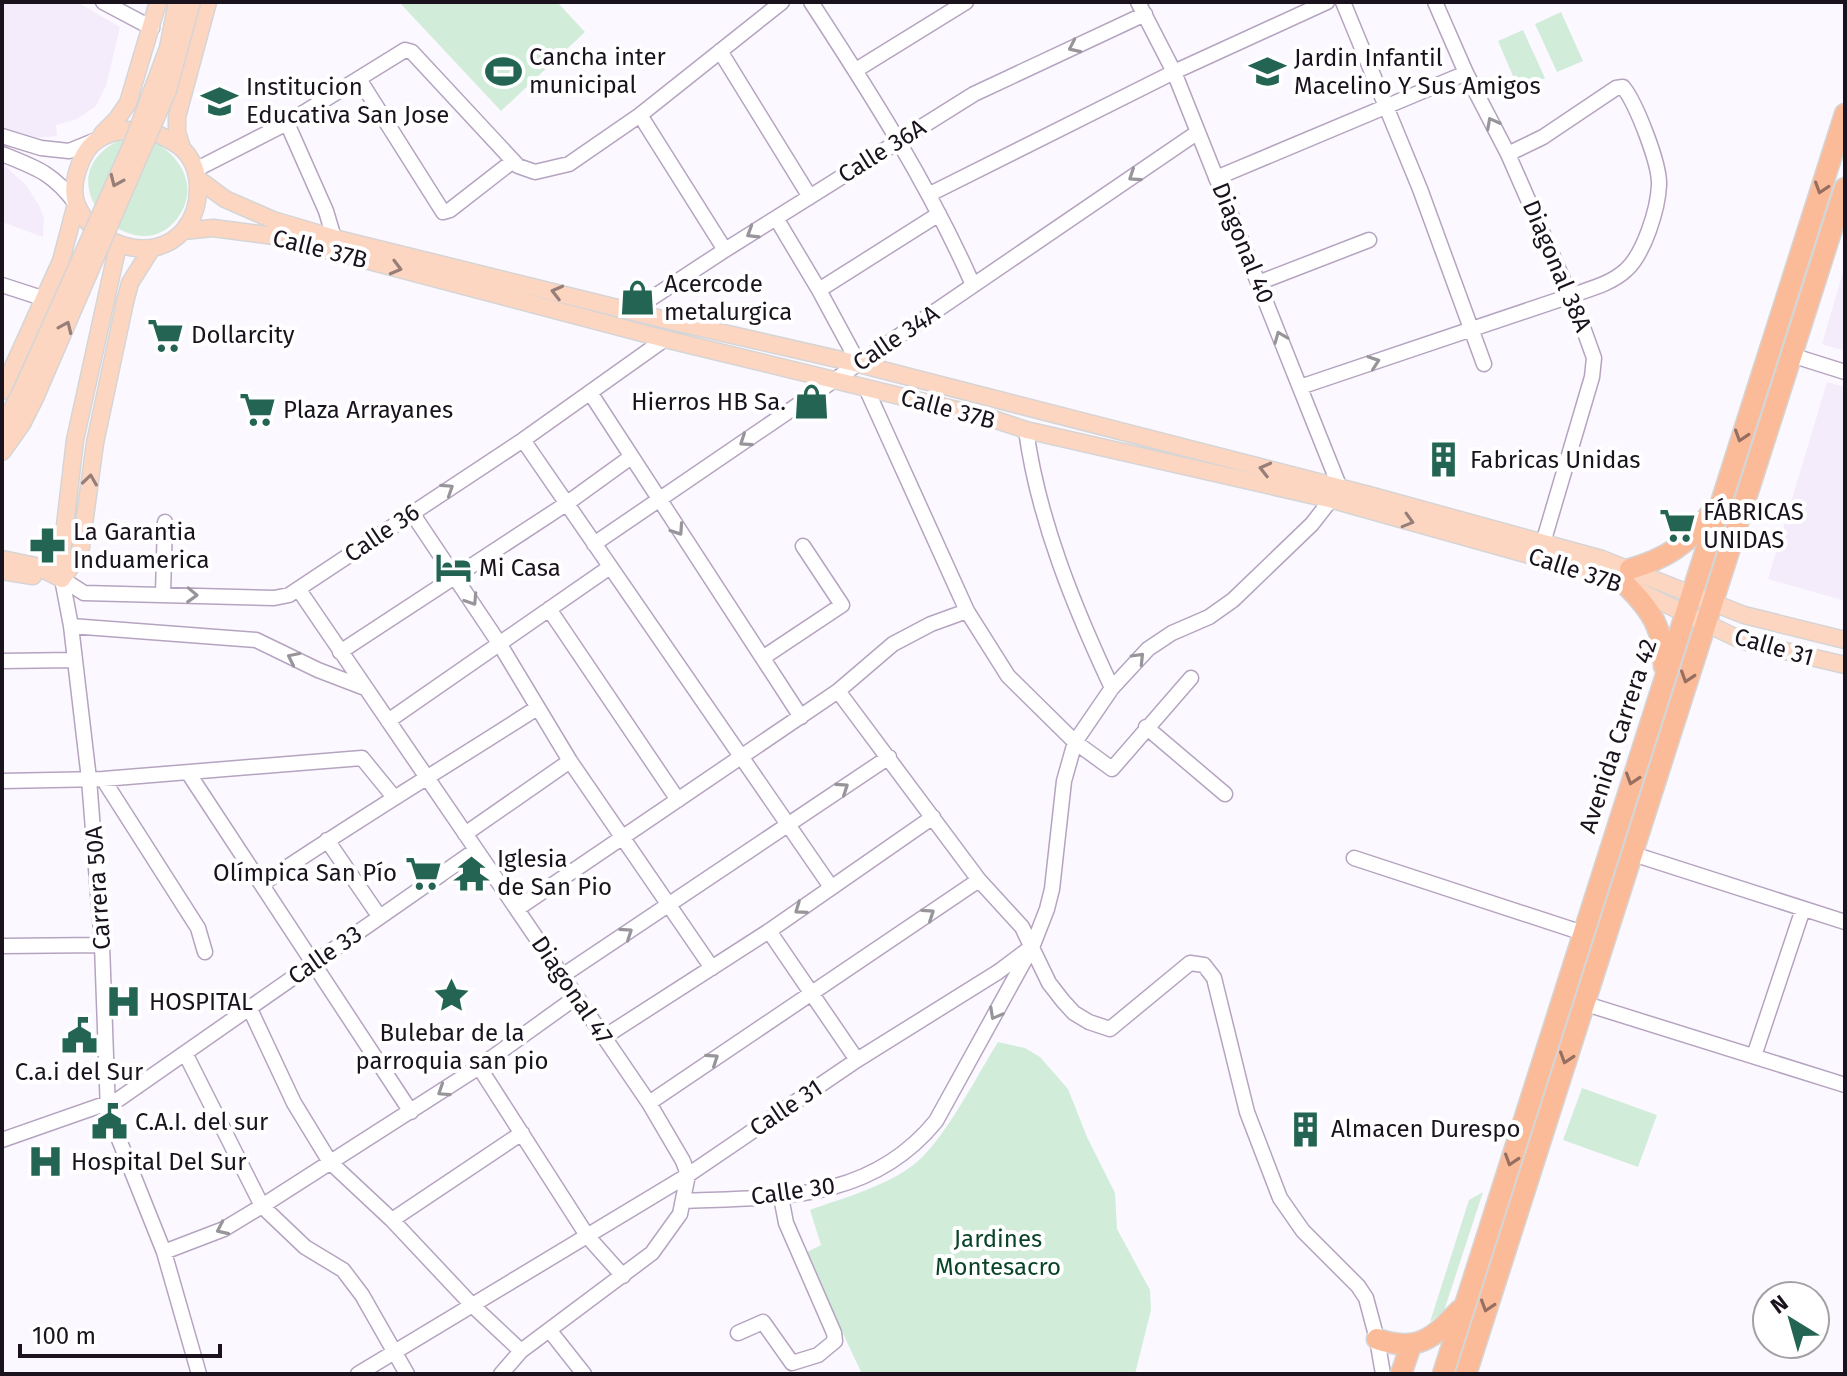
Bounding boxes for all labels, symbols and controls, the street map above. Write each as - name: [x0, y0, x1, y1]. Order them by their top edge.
- one-way arrow: [1068, 37, 1082, 53]
- place label: Cancha inter municipal: [529, 43, 666, 99]
- place label: Jardin Infantil Macelino Y Sus Amigos: [1294, 44, 1541, 100]
- sports icon: Cancha inter municipal: [484, 52, 522, 90]
- school or university icon: Jardin Infantil Macelino Y Sus Amigos: [1249, 53, 1287, 91]
- place label: Institucion Educativa San Jose: [246, 73, 449, 129]
- school or university icon: Institucion Educativa San Jose: [201, 82, 239, 120]
- street label: Calle 36A: [833, 113, 931, 189]
- one-way arrow: [1486, 117, 1502, 132]
- one-way arrow: [1128, 166, 1142, 181]
- one-way arrow: [109, 173, 125, 187]
- street label: Diagonal 40: [1206, 179, 1280, 307]
- one-way arrow: [1814, 181, 1830, 194]
- street label: Diagonal 38A: [1517, 196, 1597, 336]
- one-way arrow: [746, 223, 761, 238]
- street label: Calle 37B: [270, 224, 370, 274]
- one-way arrow: [388, 259, 402, 275]
- place label: Acercode metalurgica: [664, 270, 792, 326]
- shop icon: Acercode metalurgica: [619, 279, 657, 317]
- one-way arrow: [550, 285, 564, 302]
- street label: Calle 34A: [848, 299, 945, 377]
- supermarket icon: Dollarcity: [146, 316, 184, 354]
- one-way arrow: [57, 321, 73, 335]
- place label: Dollarcity: [191, 321, 295, 349]
- one-way arrow: [1273, 331, 1290, 345]
- one-way arrow: [1366, 355, 1380, 371]
- shop icon: Hierros HB Sa.: [793, 383, 831, 421]
- street label: Calle 37B: [898, 383, 998, 435]
- place label: Hierros HB Sa.: [631, 388, 786, 416]
- supermarket icon: Plaza Arrayanes: [238, 391, 276, 429]
- place label: Plaza Arrayanes: [283, 396, 453, 424]
- one-way arrow: [1735, 428, 1751, 442]
- one-way arrow: [739, 431, 754, 446]
- building icon: Fabricas Unidas: [1425, 441, 1463, 479]
- place label: Fabricas Unidas: [1470, 446, 1640, 474]
- one-way arrow: [1258, 461, 1272, 478]
- one-way arrow: [81, 473, 98, 487]
- one-way arrow: [439, 484, 453, 499]
- place label: FÁBRICAS UNIDAS: [1703, 497, 1804, 554]
- street label: Calle 36: [339, 498, 425, 568]
- supermarket icon: FÁBRICAS UNIDAS: [1658, 507, 1696, 545]
- one-way arrow: [1401, 512, 1415, 528]
- place label: La Garantia Induamerica: [73, 518, 210, 574]
- one-way arrow: [668, 522, 683, 536]
- pharmacy icon: La Garantia Induamerica: [28, 527, 66, 565]
- street label: Calle 37B: [1525, 542, 1625, 598]
- hotel icon: Mi Casa: [434, 549, 472, 587]
- place label: Mi Casa: [479, 554, 561, 582]
- one-way arrow: [186, 586, 199, 603]
- one-way arrow: [462, 592, 477, 606]
- street label: Calle 31: [1731, 622, 1817, 672]
- street label: Avenida Carrera 42: [1573, 635, 1663, 837]
- one-way arrow: [287, 652, 302, 668]
- one-way arrow: [1130, 653, 1145, 667]
- one-way arrow: [1681, 669, 1697, 683]
- one-way arrow: [1625, 772, 1641, 785]
- one-way arrow: [835, 783, 849, 798]
- street label: Carrera 50A: [80, 825, 116, 951]
- place label: Iglesia de San Pio: [497, 845, 612, 901]
- supermarket icon: Olímpica San Pío: [404, 854, 442, 892]
- temple icon: Iglesia de San Pio: [452, 854, 490, 892]
- place label: Olímpica San Pío: [213, 859, 397, 887]
- one-way arrow: [794, 899, 808, 914]
- one-way arrow: [921, 909, 935, 924]
- street label: Calle 33: [283, 920, 367, 990]
- one-way arrow: [618, 927, 633, 942]
- street label: Diagonal 47: [526, 931, 618, 1049]
- place icon: Bulebar de la parroquia san pio: [433, 977, 471, 1015]
- hospital icon: HOSPITAL: [104, 983, 142, 1021]
- place label: HOSPITAL: [149, 988, 253, 1016]
- one-way arrow: [989, 1005, 1005, 1019]
- public building icon: C.a.i del Sur: [60, 1016, 98, 1054]
- place label: Bulebar de la parroquia san pio: [356, 1019, 548, 1075]
- one-way arrow: [1559, 1050, 1575, 1064]
- one-way arrow: [705, 1054, 719, 1069]
- place label: C.a.i del Sur: [15, 1058, 144, 1086]
- street label: Calle 31: [745, 1074, 827, 1142]
- one-way arrow: [437, 1081, 451, 1096]
- public building icon: C.A.I. del sur: [90, 1103, 128, 1141]
- place label: C.A.I. del sur: [135, 1108, 269, 1136]
- building icon: Almacen Durespo: [1286, 1110, 1324, 1148]
- place label: Almacen Durespo: [1331, 1115, 1520, 1143]
- hospital icon: Hospital Del Sur: [26, 1143, 64, 1181]
- place label: Hospital Del Sur: [71, 1148, 247, 1176]
- one-way arrow: [1504, 1153, 1520, 1167]
- street label: Calle 30: [749, 1171, 837, 1211]
- one-way arrow: [216, 1219, 231, 1235]
- park label: Jardines Montesacro: [935, 1225, 1061, 1281]
- north arrow: [1751, 1280, 1831, 1360]
- text: N: [1765, 1289, 1793, 1320]
- one-way arrow: [1481, 1298, 1497, 1312]
- scale bar: [20, 1308, 220, 1358]
- text: 100 m: [32, 1322, 96, 1350]

